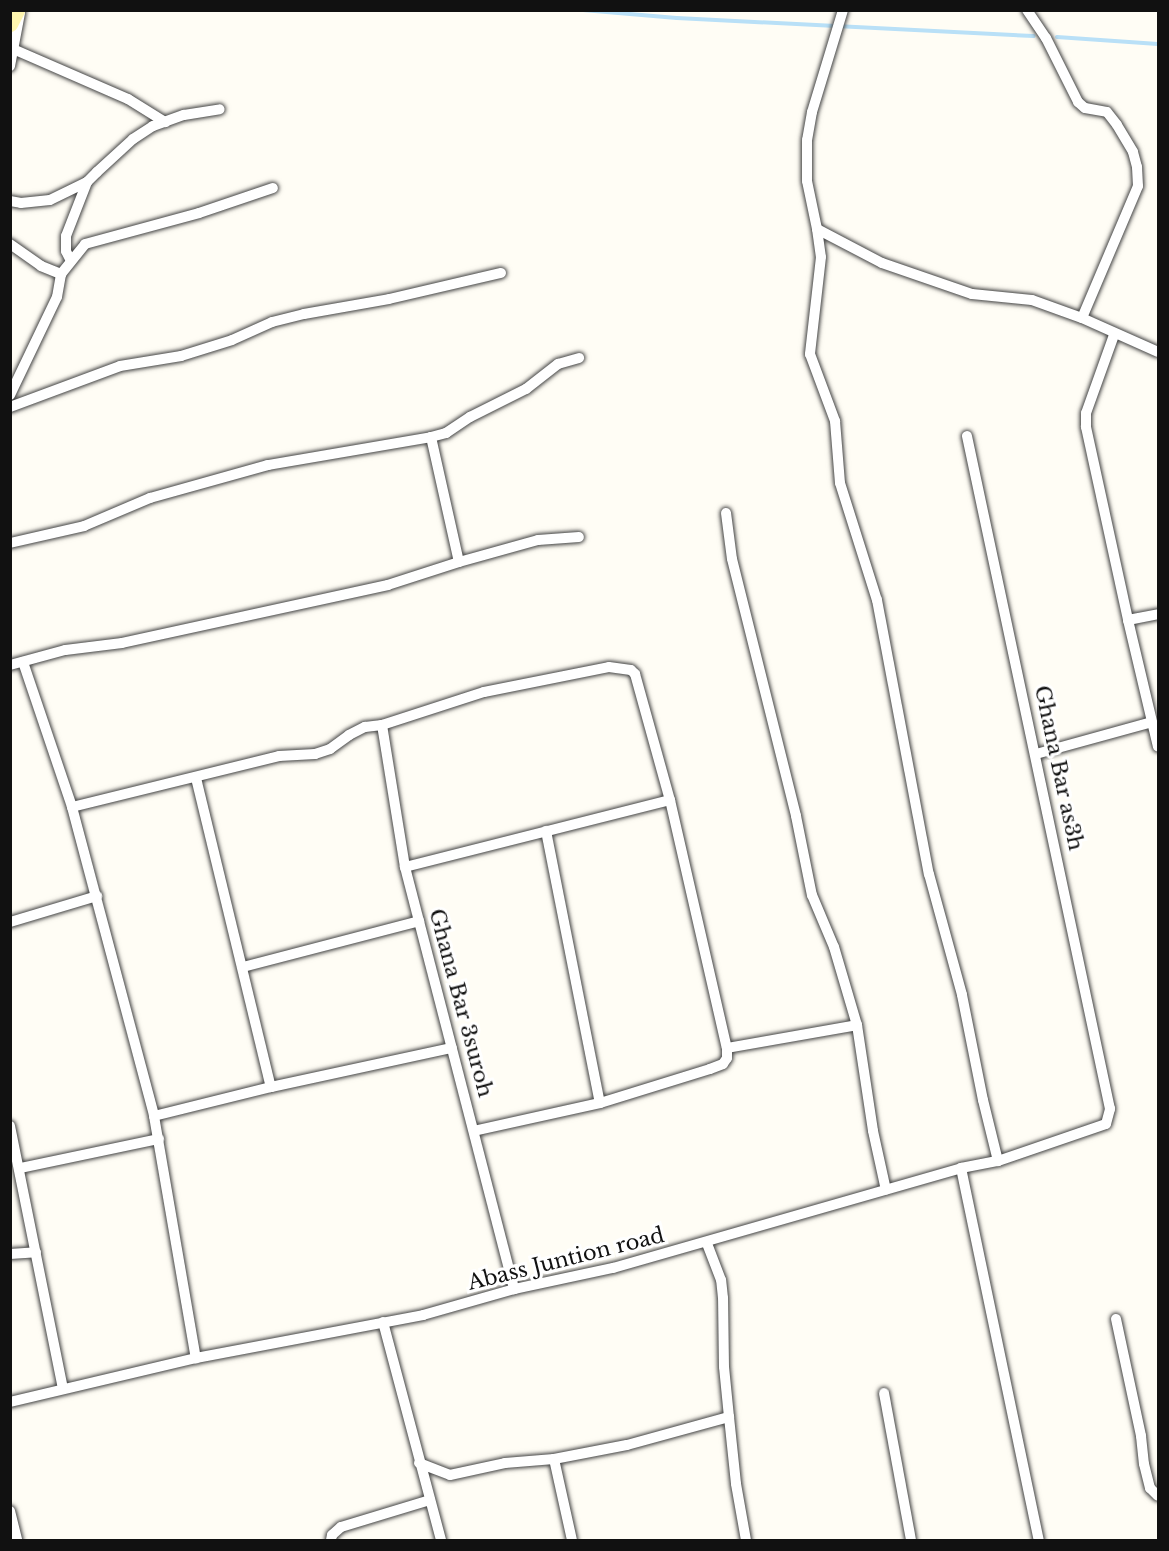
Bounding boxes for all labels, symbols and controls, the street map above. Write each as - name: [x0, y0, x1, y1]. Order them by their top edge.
- street label: Ghana Bar as3h: [1029, 683, 1089, 853]
- street label: Ghana Bar 3suroh: [424, 906, 498, 1100]
- street label: Abass Juntion road: [465, 1222, 667, 1296]

